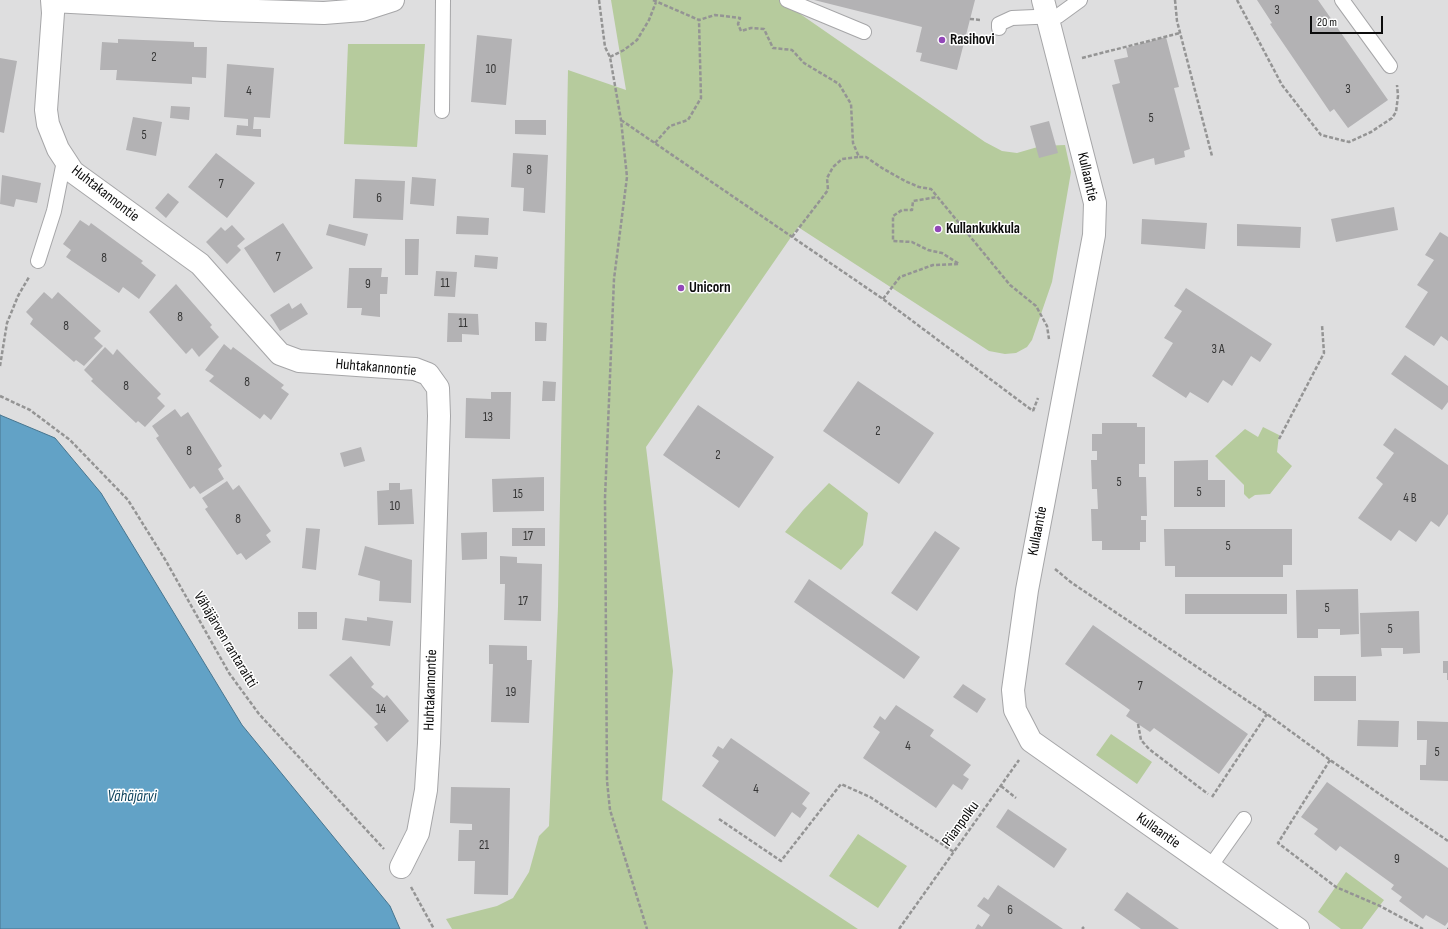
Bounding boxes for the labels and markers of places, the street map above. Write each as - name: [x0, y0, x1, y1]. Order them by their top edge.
- place label: Rasihovi: [950, 31, 995, 49]
- marker: Rasihovi: [937, 35, 947, 45]
- place label: Kullankukkula: [946, 220, 1020, 238]
- marker: Kullankukkula: [933, 224, 943, 234]
- place label: Unicorn: [689, 279, 731, 297]
- marker: Unicorn: [676, 283, 686, 293]

